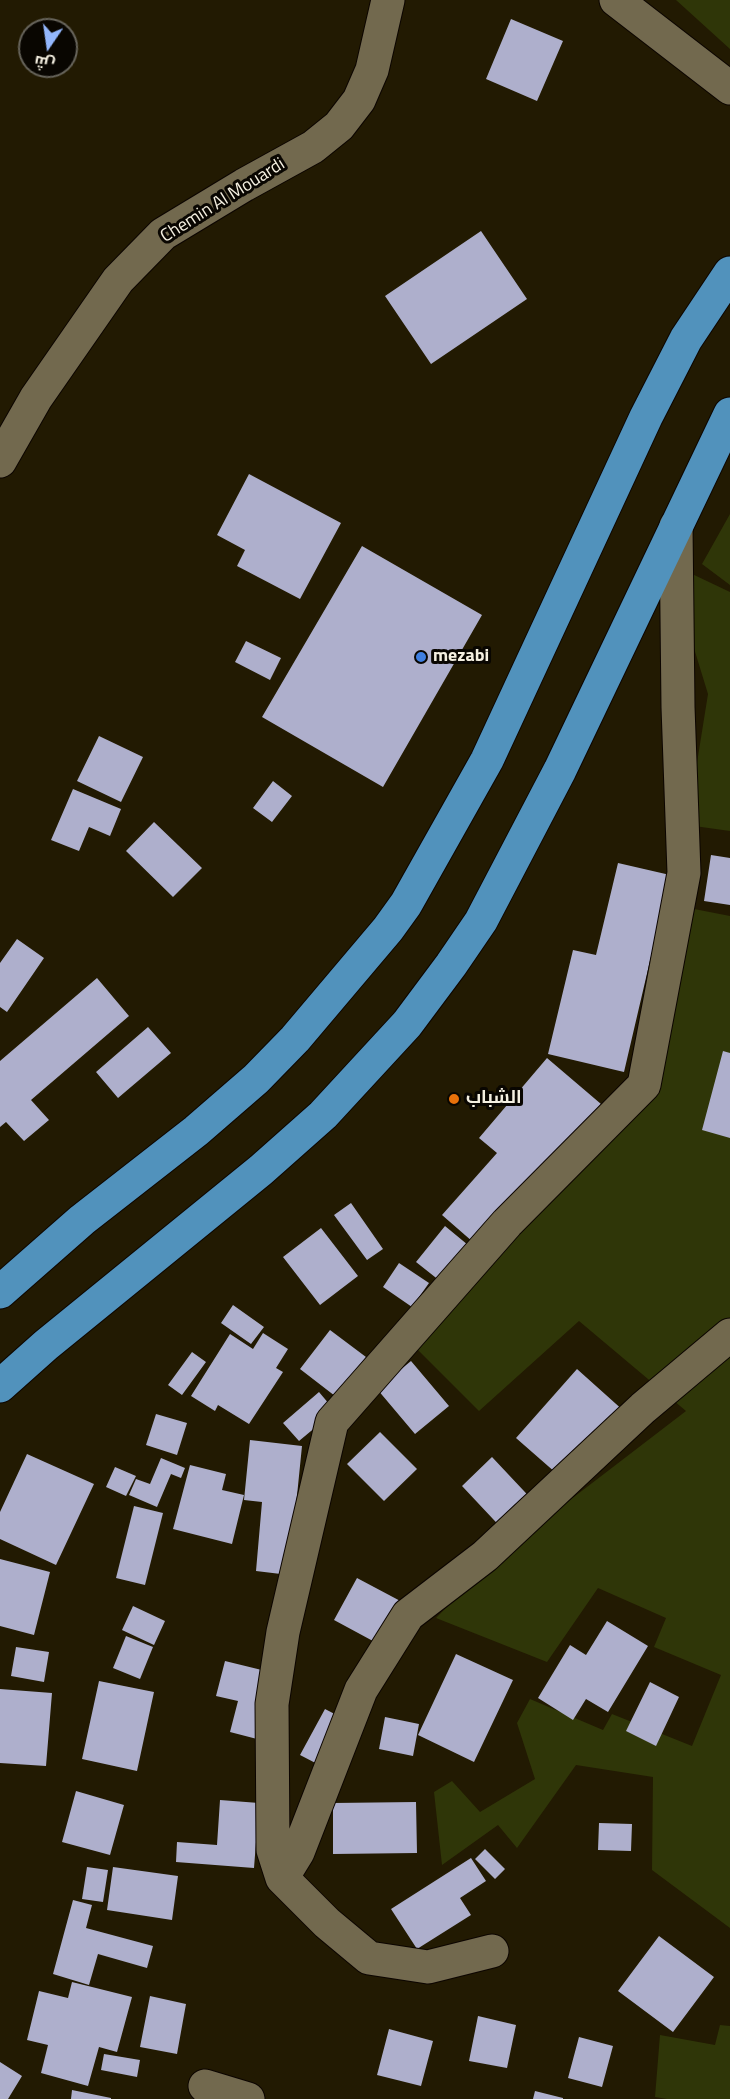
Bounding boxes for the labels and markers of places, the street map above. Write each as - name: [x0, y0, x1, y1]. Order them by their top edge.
- place label: mezabi: [433, 646, 489, 668]
- marker: mezabi: [414, 650, 428, 664]
- place label: الشباب: [466, 1088, 522, 1110]
- marker: الشباب: [447, 1092, 461, 1106]

